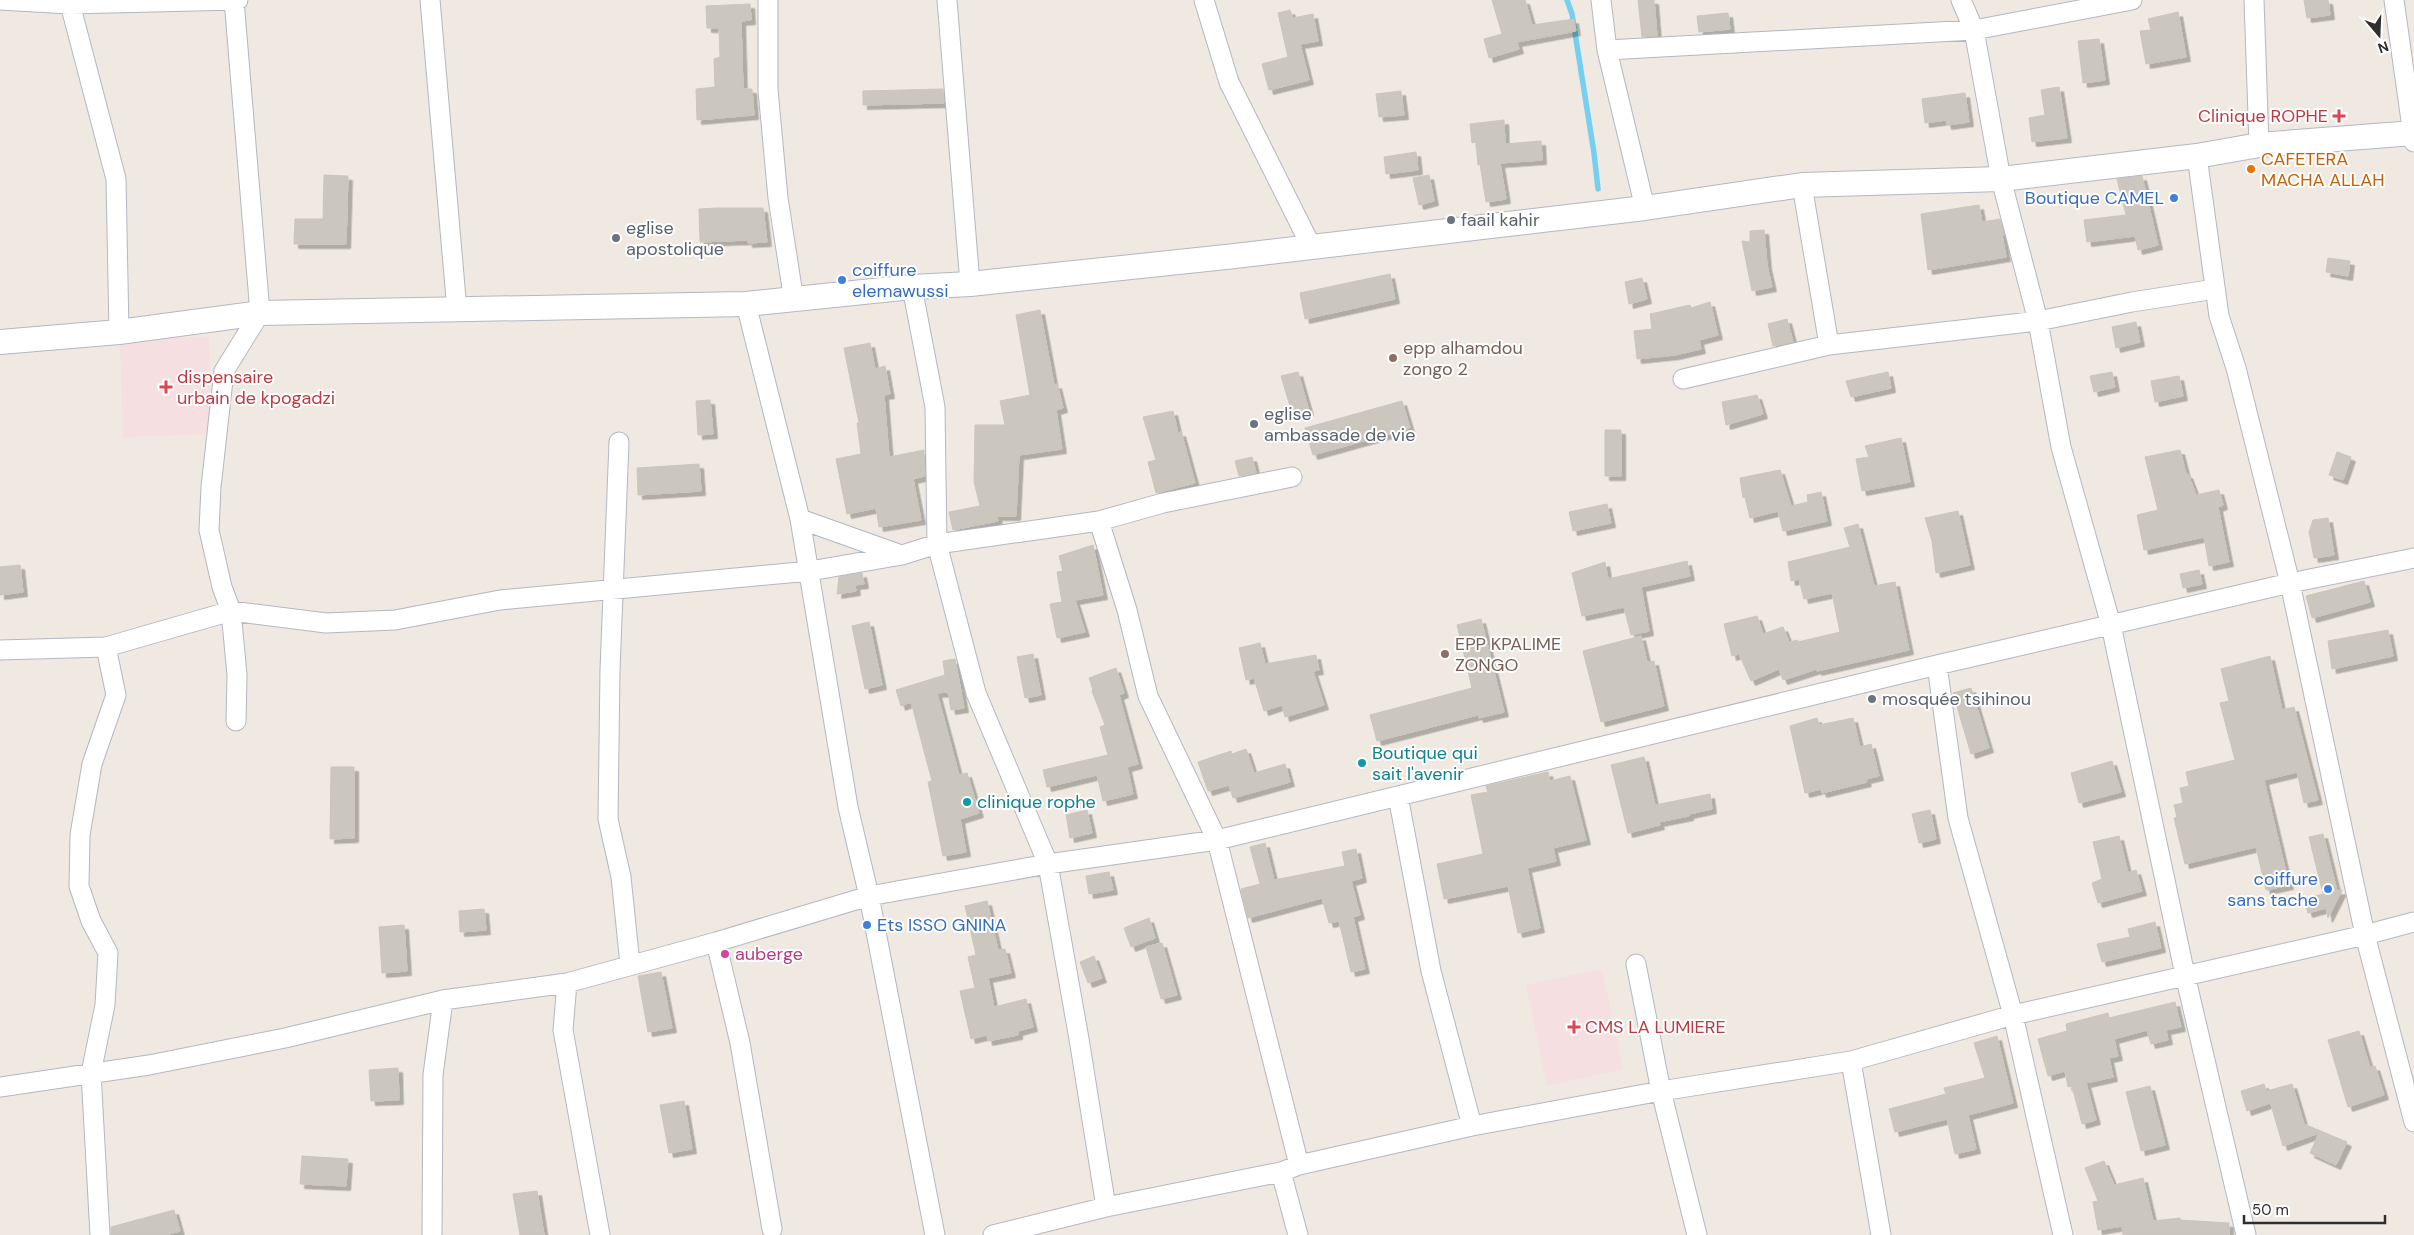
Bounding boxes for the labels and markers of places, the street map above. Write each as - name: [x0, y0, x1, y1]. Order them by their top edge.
- place label: Clinique ROPHE: [2198, 104, 2328, 128]
- marker: Clinique ROPHE: [2332, 109, 2346, 123]
- place label: CAFETERA MACHA ALLAH: [2261, 147, 2384, 192]
- marker: CAFETERA MACHA ALLAH: [2245, 163, 2257, 175]
- place label: Boutique CAMEL: [2025, 186, 2164, 210]
- marker: Boutique CAMEL: [2168, 192, 2180, 204]
- place label: faail kahir: [1461, 208, 1540, 232]
- marker: faail kahir: [1445, 214, 1457, 226]
- place label: eglise apostolique: [626, 216, 724, 261]
- marker: eglise apostolique: [610, 232, 622, 244]
- place label: coiffure elemawussi: [852, 258, 949, 303]
- marker: coiffure elemawussi: [836, 274, 848, 286]
- place label: epp alhamdou zongo 2: [1403, 336, 1523, 381]
- marker: epp alhamdou zongo 2: [1387, 352, 1399, 364]
- place label: dispensaire urbain de kpogadzi: [177, 365, 335, 410]
- marker: dispensaire urbain de kpogadzi: [159, 380, 173, 394]
- place label: eglise ambassade de vie: [1264, 402, 1415, 447]
- marker: eglise ambassade de vie: [1248, 418, 1260, 430]
- place label: EPP KPALIME ZONGO: [1455, 632, 1561, 677]
- marker: EPP KPALIME ZONGO: [1439, 648, 1451, 660]
- place label: mosquée tsihinou: [1882, 687, 2031, 711]
- marker: mosquée tsihinou: [1866, 693, 1878, 705]
- place label: Boutique qui sait l'avenir: [1372, 741, 1478, 786]
- marker: Boutique qui sait l'avenir: [1356, 757, 1368, 769]
- place label: clinique rophe: [977, 790, 1096, 814]
- marker: clinique rophe: [961, 796, 973, 808]
- place label: coiffure sans tache: [2227, 867, 2318, 912]
- marker: coiffure sans tache: [2322, 883, 2334, 895]
- place label: Ets ISSO GNINA: [877, 913, 1007, 937]
- marker: Ets ISSO GNINA: [861, 919, 873, 931]
- place label: auberge: [735, 942, 803, 966]
- marker: auberge: [719, 948, 731, 960]
- place label: CMS LA LUMIERE: [1585, 1015, 1726, 1039]
- marker: CMS LA LUMIERE: [1567, 1020, 1581, 1034]

